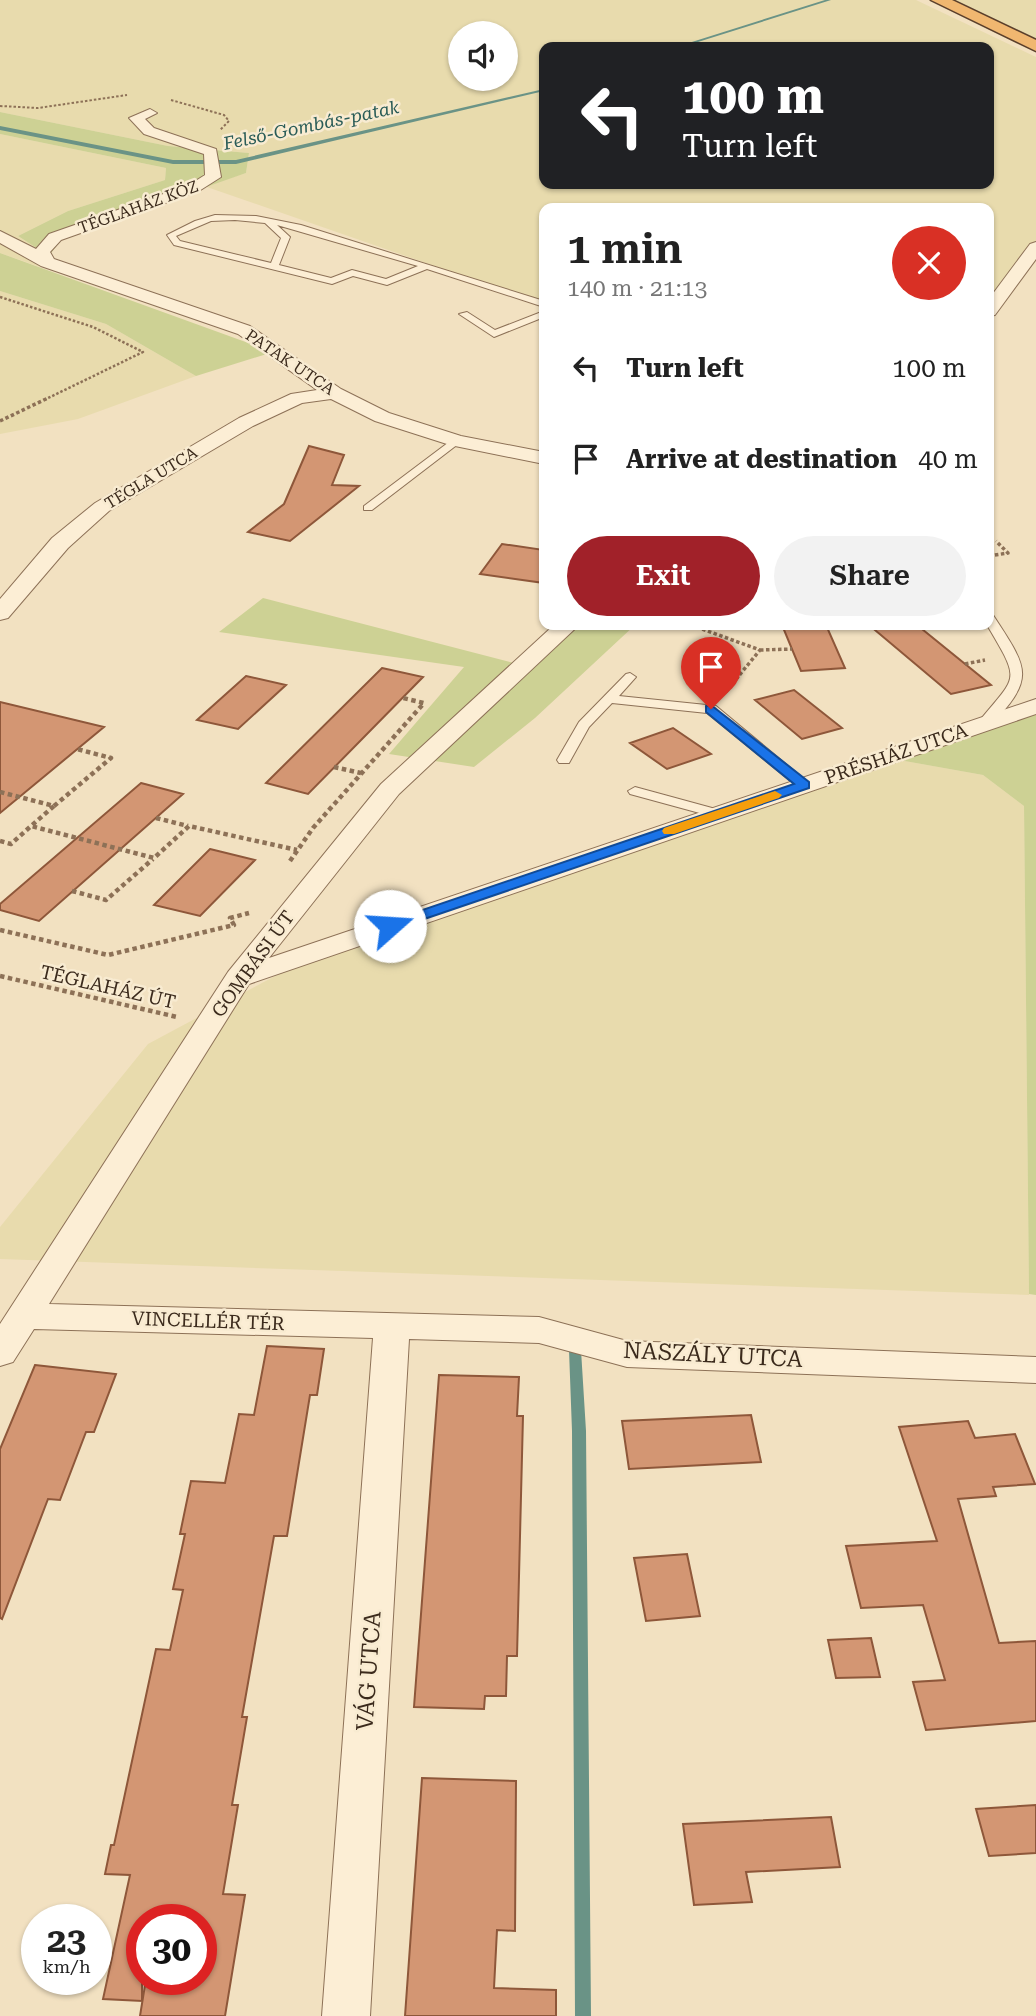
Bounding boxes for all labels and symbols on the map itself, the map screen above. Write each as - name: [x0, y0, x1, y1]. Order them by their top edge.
- water label: Felső-Gombás-patak: [220, 96, 401, 154]
- street label: TÉGLAHÁZ KÖZ: [75, 176, 201, 238]
- street label: PATAK UTCA: [242, 325, 339, 399]
- street label: TÉGLA UTCA: [101, 443, 201, 513]
- pin: [681, 637, 741, 709]
- street label: PRÉSHÁZ UTCA: [821, 719, 971, 789]
- position arrow: [353, 889, 427, 963]
- street label: GOMBÁSI ÚT: [207, 906, 299, 1022]
- street label: TÉGLAHÁZ ÚT: [38, 960, 178, 1014]
- street label: VINCELLÉR TÉR: [131, 1307, 285, 1335]
- street label: NASZÁLY UTCA: [623, 1337, 803, 1373]
- street label: VÁG UTCA: [351, 1610, 387, 1732]
- speed limit sign: 30: [126, 1904, 217, 1995]

